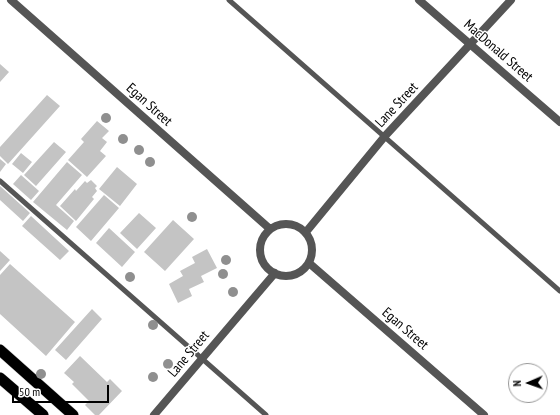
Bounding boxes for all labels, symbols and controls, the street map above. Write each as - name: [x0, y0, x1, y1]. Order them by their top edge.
- street label: MacDonald Street: [460, 16, 536, 86]
- street label: Lane Street: [372, 79, 422, 131]
- street label: Egan Street: [123, 80, 175, 130]
- street label: Egan Street: [378, 304, 432, 354]
- street label: Lane Street: [165, 327, 213, 381]
- north arrow: [508, 363, 548, 403]
- scale bar: [14, 377, 111, 403]
- text: N: [510, 380, 524, 387]
- text: 50 m: [19, 384, 40, 399]

